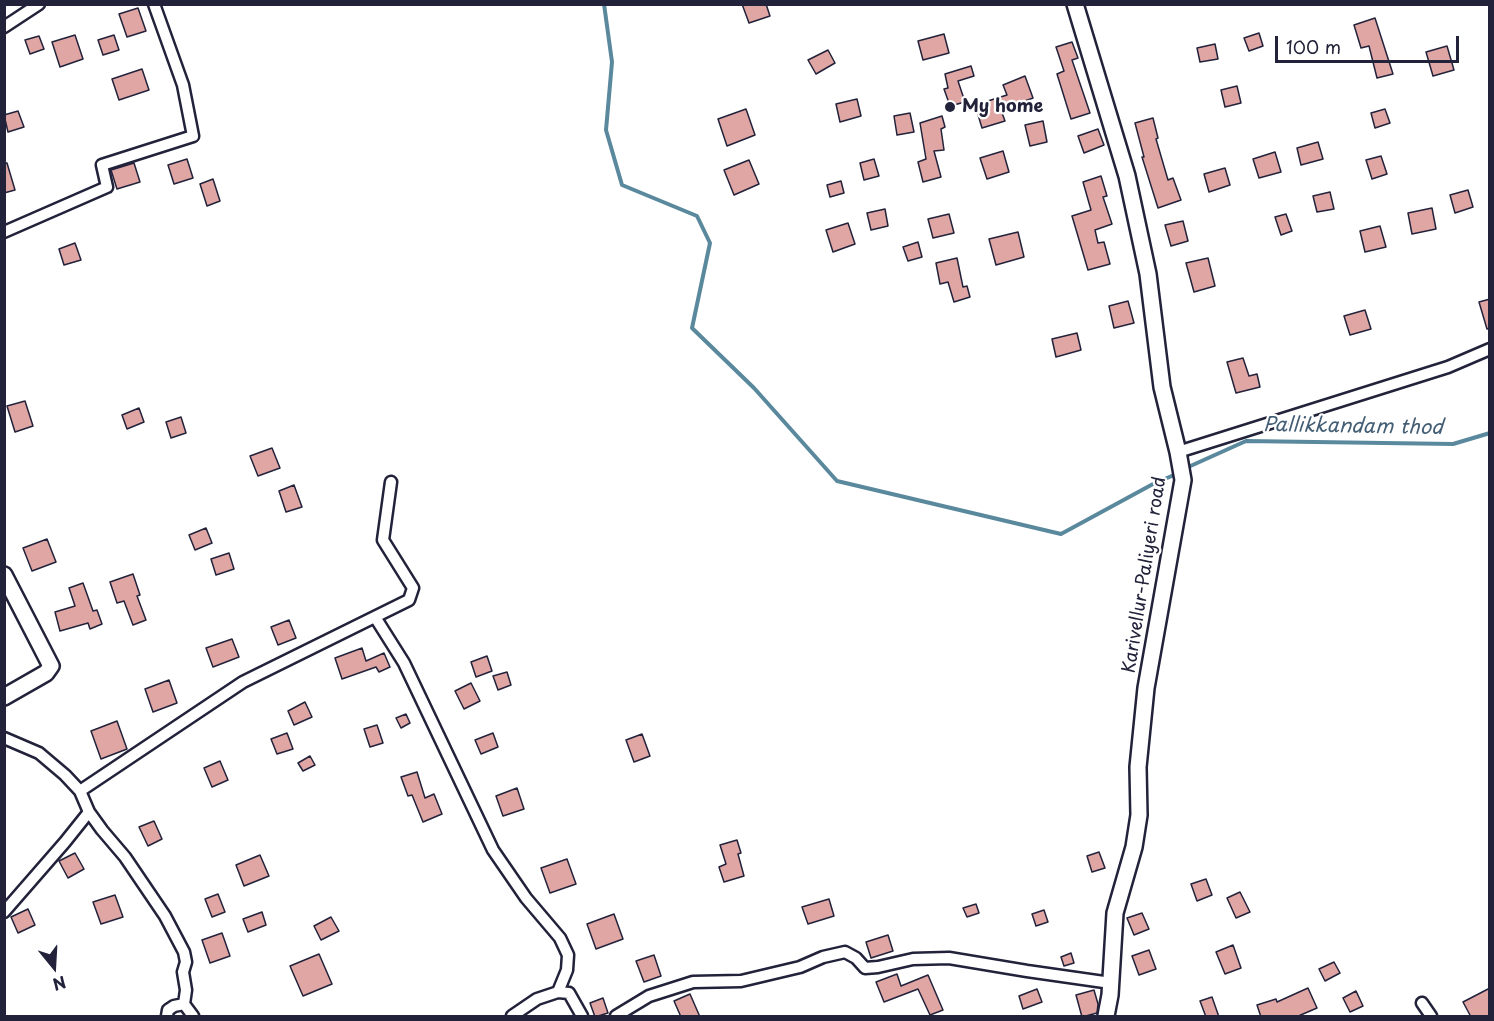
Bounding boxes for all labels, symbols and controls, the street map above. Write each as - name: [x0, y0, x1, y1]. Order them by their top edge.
- scale bar: [1278, 24, 1462, 62]
- text: 100 m: [1286, 33, 1341, 60]
- place label: My home: [962, 96, 1043, 118]
- marker: My home: [943, 100, 957, 114]
- water label: Pallikkandam thod: [1263, 413, 1443, 441]
- street label: Karivellur-Paliyeri road: [1119, 475, 1171, 675]
- north arrow: [24, 937, 84, 997]
- text: N: [50, 971, 69, 997]

